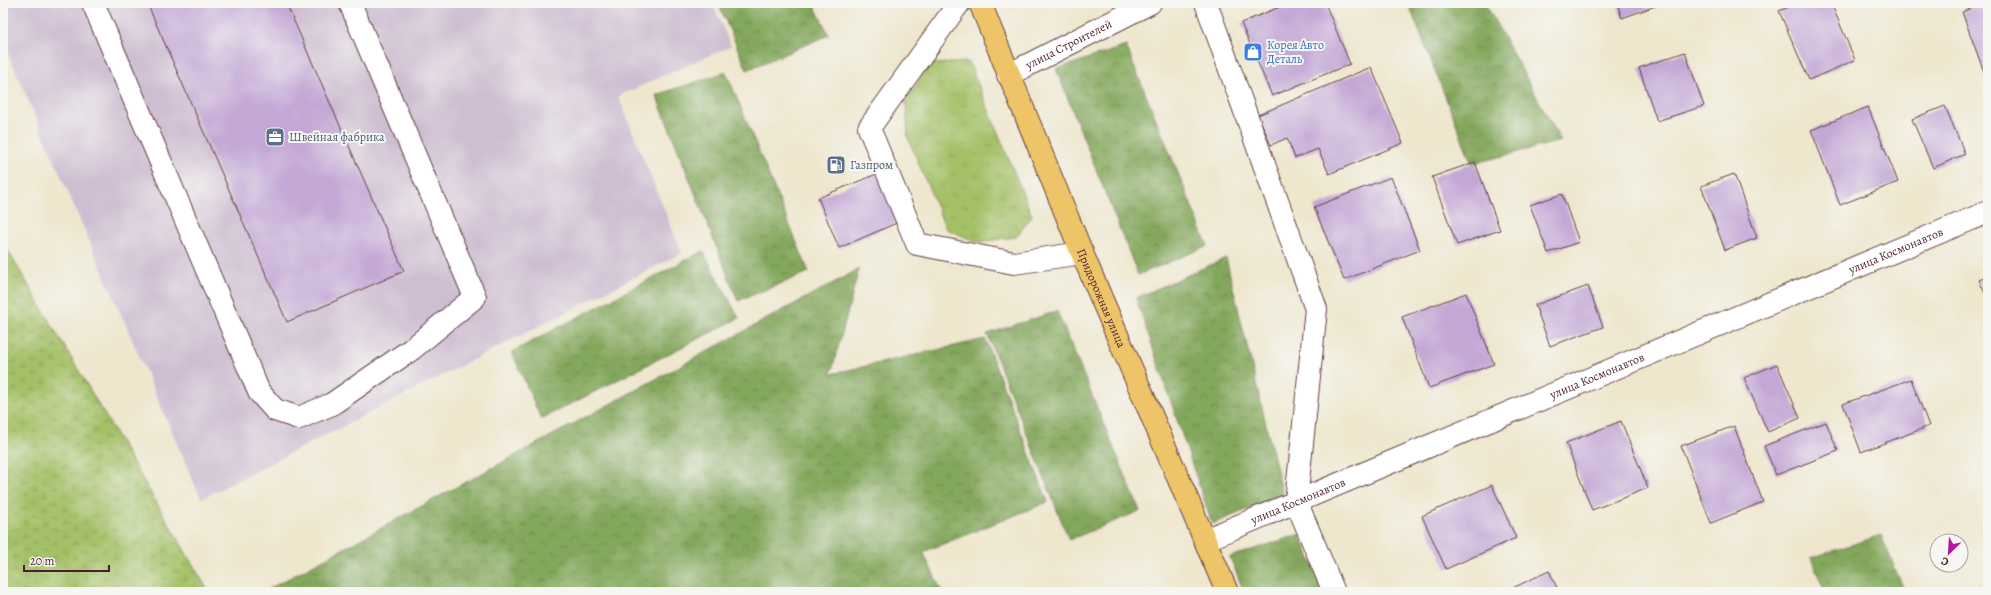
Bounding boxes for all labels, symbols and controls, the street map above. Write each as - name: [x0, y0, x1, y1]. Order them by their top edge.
- street label: улица Строителей: [1022, 16, 1114, 73]
- place label: Корея Авто Деталь: [1267, 37, 1324, 67]
- shop icon: Корея Авто Деталь: [1242, 41, 1264, 63]
- office icon: Швейная фабрика: [264, 126, 286, 148]
- place label: Швейная фабрика: [289, 129, 385, 145]
- fuel station icon: Газпром: [825, 154, 847, 176]
- place label: Газпром: [850, 157, 893, 173]
- street label: улица Космонавтов: [1845, 224, 1946, 278]
- street label: Придорожная улица: [1073, 246, 1130, 351]
- street label: улица Космонавтов: [1546, 349, 1647, 403]
- street label: улица Космонавтов: [1248, 474, 1348, 528]
- north arrow: [1929, 533, 1969, 573]
- scale bar: [24, 547, 109, 573]
- text: 20 m: [30, 553, 54, 569]
- text: С: [1939, 553, 1951, 570]

